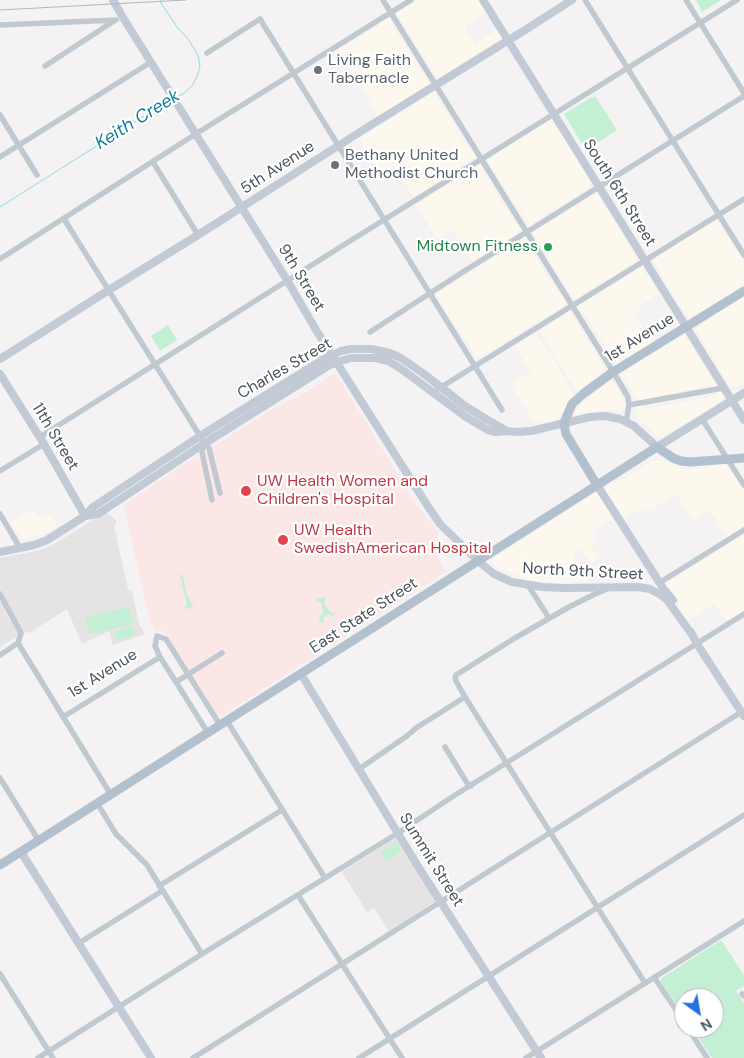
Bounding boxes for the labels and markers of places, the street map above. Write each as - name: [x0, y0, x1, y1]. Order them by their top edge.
- place label: Living Faith Tabernacle: [328, 51, 411, 89]
- marker: Living Faith Tabernacle: [312, 64, 324, 76]
- place label: Bethany United Methodist Church: [345, 146, 478, 184]
- marker: Bethany United Methodist Church: [329, 159, 341, 171]
- place label: Midtown Fitness: [417, 237, 538, 257]
- marker: Midtown Fitness: [542, 241, 554, 253]
- place label: UW Health Women and Children's Hospital: [257, 472, 428, 510]
- marker: UW Health Women and Children's Hospital: [239, 484, 253, 498]
- place label: UW Health SwedishAmerican Hospital: [294, 521, 491, 559]
- marker: UW Health SwedishAmerican Hospital: [276, 533, 290, 547]

